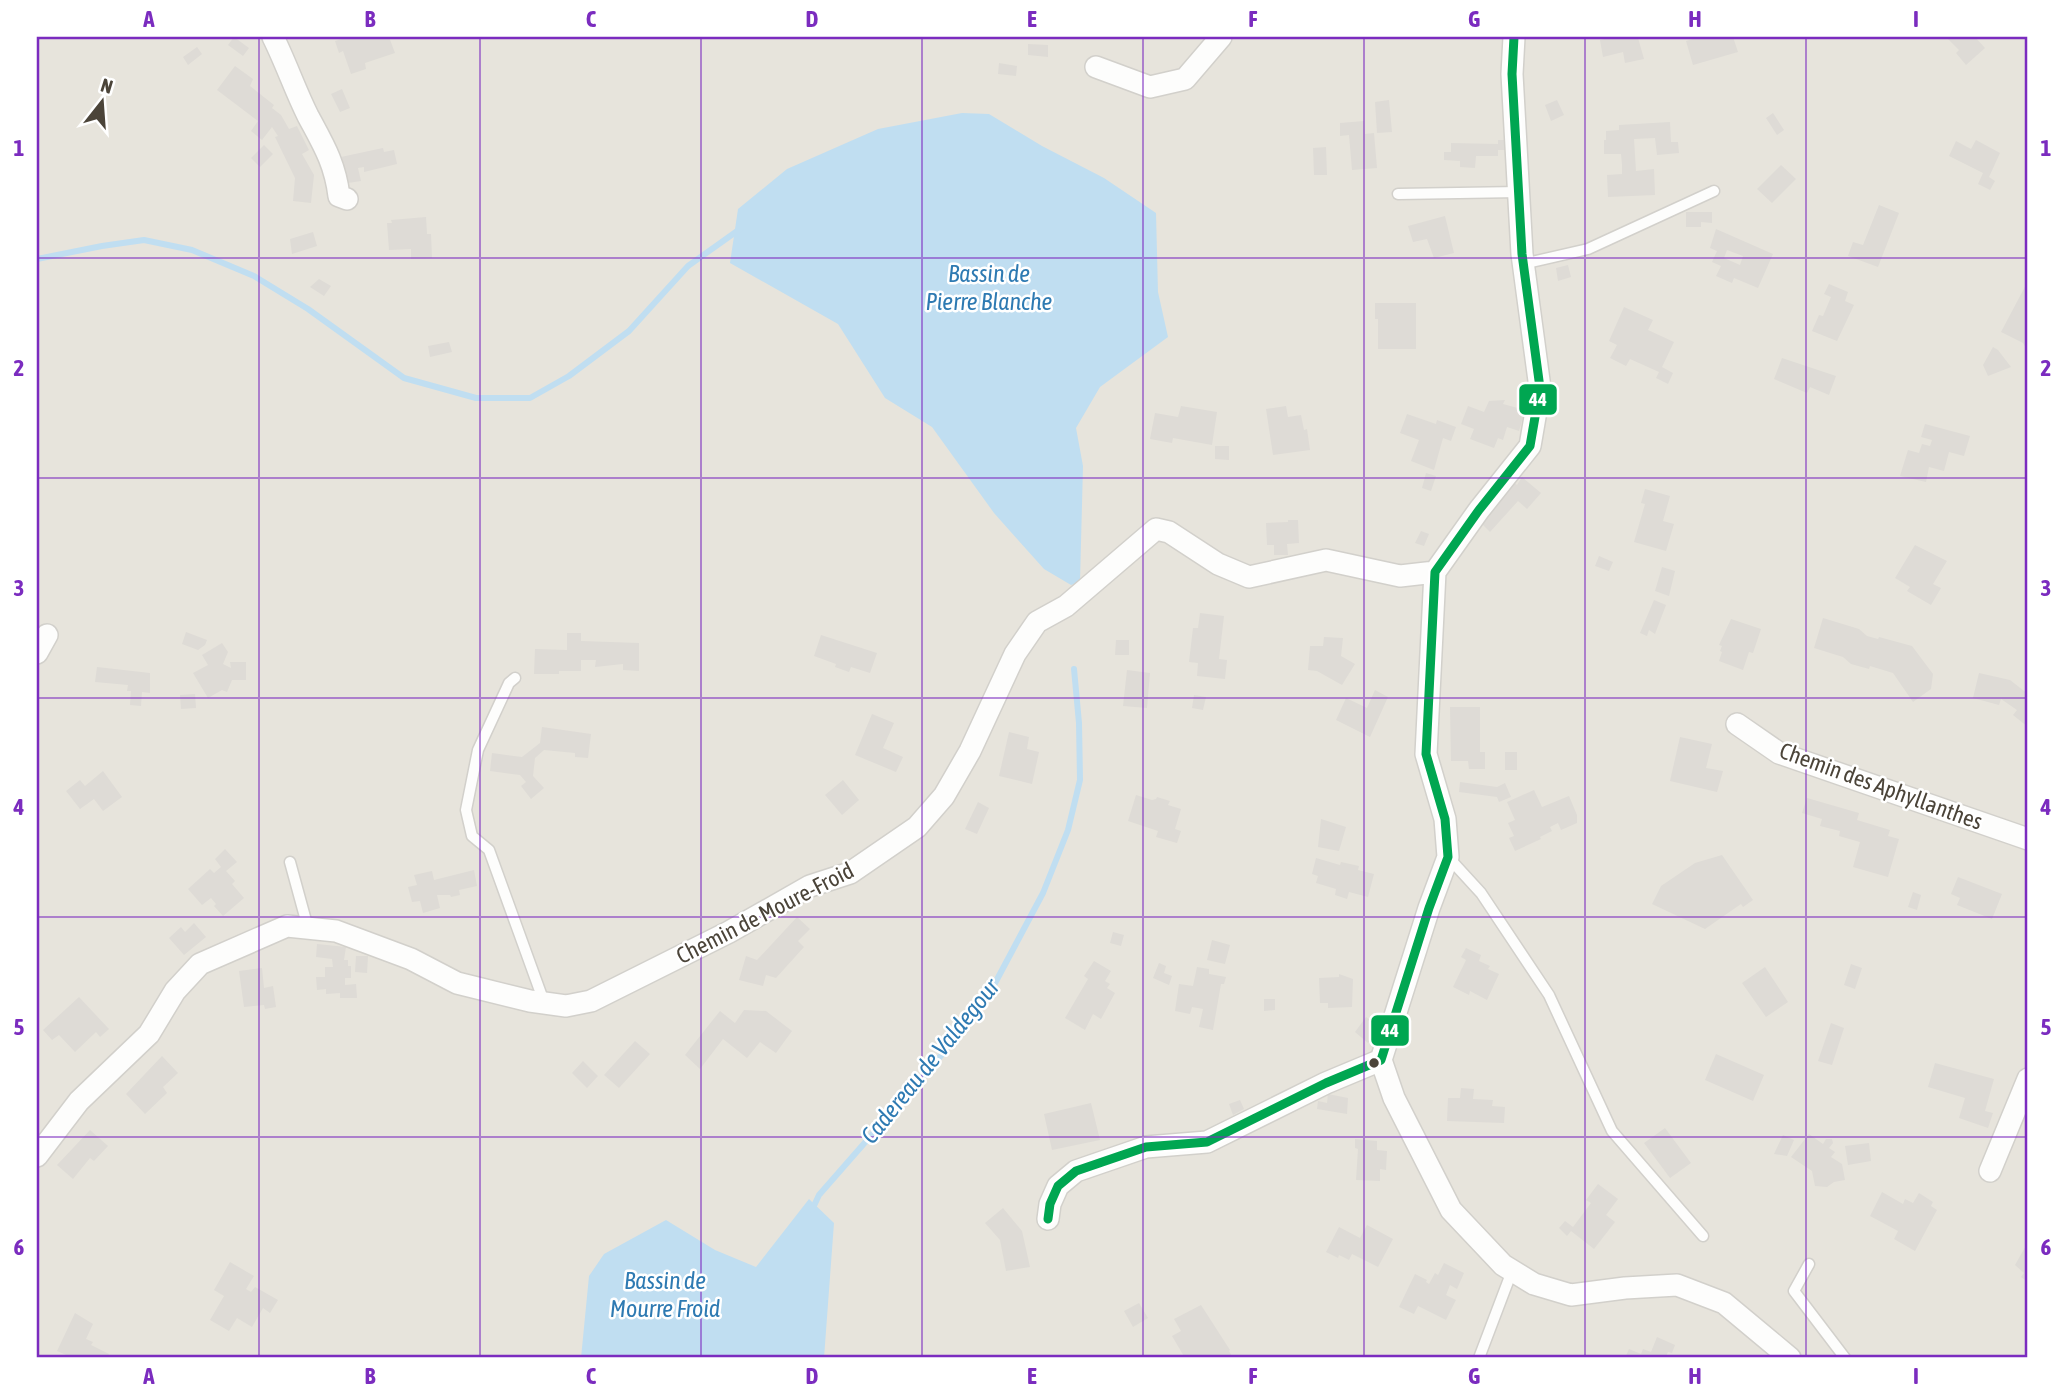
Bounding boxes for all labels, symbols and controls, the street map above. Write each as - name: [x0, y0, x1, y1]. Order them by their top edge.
- text: A: [142, 6, 155, 32]
- text: B: [365, 6, 376, 32]
- text: C: [586, 6, 597, 32]
- text: D: [806, 6, 819, 32]
- text: E: [1027, 6, 1037, 32]
- text: F: [1248, 6, 1258, 32]
- text: G: [1468, 6, 1480, 32]
- text: H: [1688, 6, 1702, 32]
- text: I: [1913, 6, 1919, 32]
- north arrow: [66, 66, 136, 136]
- text: N: [98, 74, 116, 98]
- text: 1: [14, 135, 25, 161]
- text: 1: [2041, 135, 2052, 161]
- water label: Bassin de Pierre Blanche: [926, 260, 1053, 315]
- text: 2: [14, 355, 24, 381]
- text: 2: [2041, 355, 2051, 381]
- line badge: 44: [1518, 383, 1558, 416]
- text: 44: [1528, 388, 1547, 410]
- text: 3: [14, 575, 24, 601]
- text: 3: [2041, 575, 2051, 601]
- street label: Chemin des Aphyllanthes: [1776, 737, 1986, 835]
- text: 4: [13, 794, 25, 820]
- text: 4: [2040, 794, 2052, 820]
- street label: Chemin de Moure-Froid: [672, 857, 858, 969]
- water label: Cadereau de Valdegour: [856, 973, 1005, 1149]
- text: 5: [14, 1014, 25, 1040]
- line badge: 44: [1370, 1014, 1410, 1047]
- text: 5: [2041, 1014, 2052, 1040]
- text: 44: [1380, 1019, 1399, 1041]
- unlabelled marker: [1367, 1056, 1381, 1070]
- text: 6: [14, 1234, 25, 1260]
- text: 6: [2041, 1234, 2052, 1260]
- water label: Bassin de Mourre Froid: [610, 1267, 720, 1322]
- text: A: [142, 1363, 155, 1389]
- text: B: [365, 1363, 376, 1389]
- text: C: [586, 1363, 597, 1389]
- text: D: [806, 1363, 819, 1389]
- text: E: [1027, 1363, 1037, 1389]
- text: F: [1248, 1363, 1258, 1389]
- text: G: [1468, 1363, 1480, 1389]
- text: H: [1688, 1363, 1702, 1389]
- text: I: [1913, 1363, 1919, 1389]

